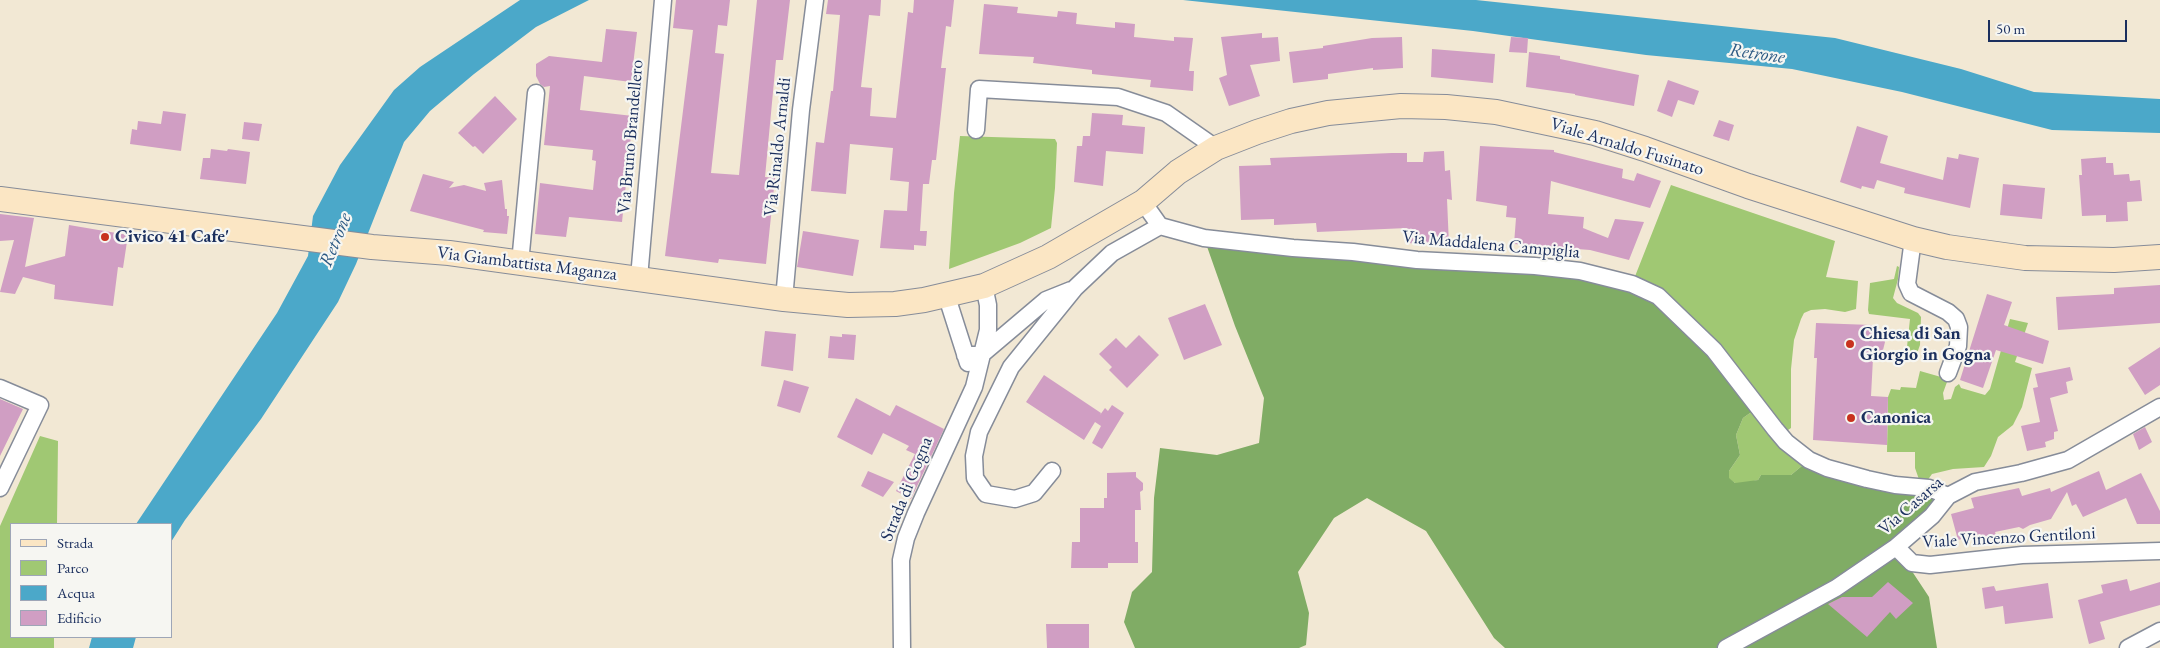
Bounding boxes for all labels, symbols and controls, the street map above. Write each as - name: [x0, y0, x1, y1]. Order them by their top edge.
- scale bar: [1990, 10, 2129, 42]
- text: 50 m: [1996, 19, 2025, 38]
- water label: Retrone: [1728, 39, 1786, 69]
- street label: Via Bruno Brandellero: [613, 59, 649, 215]
- street label: Via Rinaldo Arnaldi: [760, 76, 796, 218]
- street label: Viale Arnaldo Fusinato: [1548, 113, 1706, 181]
- water label: Retrone: [315, 210, 357, 270]
- place label: Civico 41 Cafe': [115, 226, 229, 248]
- street label: Via Maddalena Campiglia: [1401, 226, 1581, 264]
- marker: Civico 41 Cafe': [99, 231, 111, 243]
- street label: Via Giambattista Maganza: [436, 242, 618, 286]
- place label: Chiesa di San Giorgio in Gogna: [1860, 323, 1991, 366]
- marker: Chiesa di San Giorgio in Gogna: [1844, 338, 1856, 350]
- place label: Canonica: [1861, 407, 1931, 429]
- marker: Canonica: [1845, 412, 1857, 424]
- street label: Strada di Gogna: [876, 434, 938, 544]
- street label: Via Casarsa: [1874, 472, 1948, 540]
- legend: [10, 523, 172, 638]
- street label: Viale Vincenzo Gentiloni: [1922, 523, 2096, 553]
- text: Strada: [57, 533, 93, 552]
- text: Parco: [57, 558, 89, 577]
- text: Acqua: [57, 583, 95, 602]
- text: Edificio: [57, 608, 101, 627]

